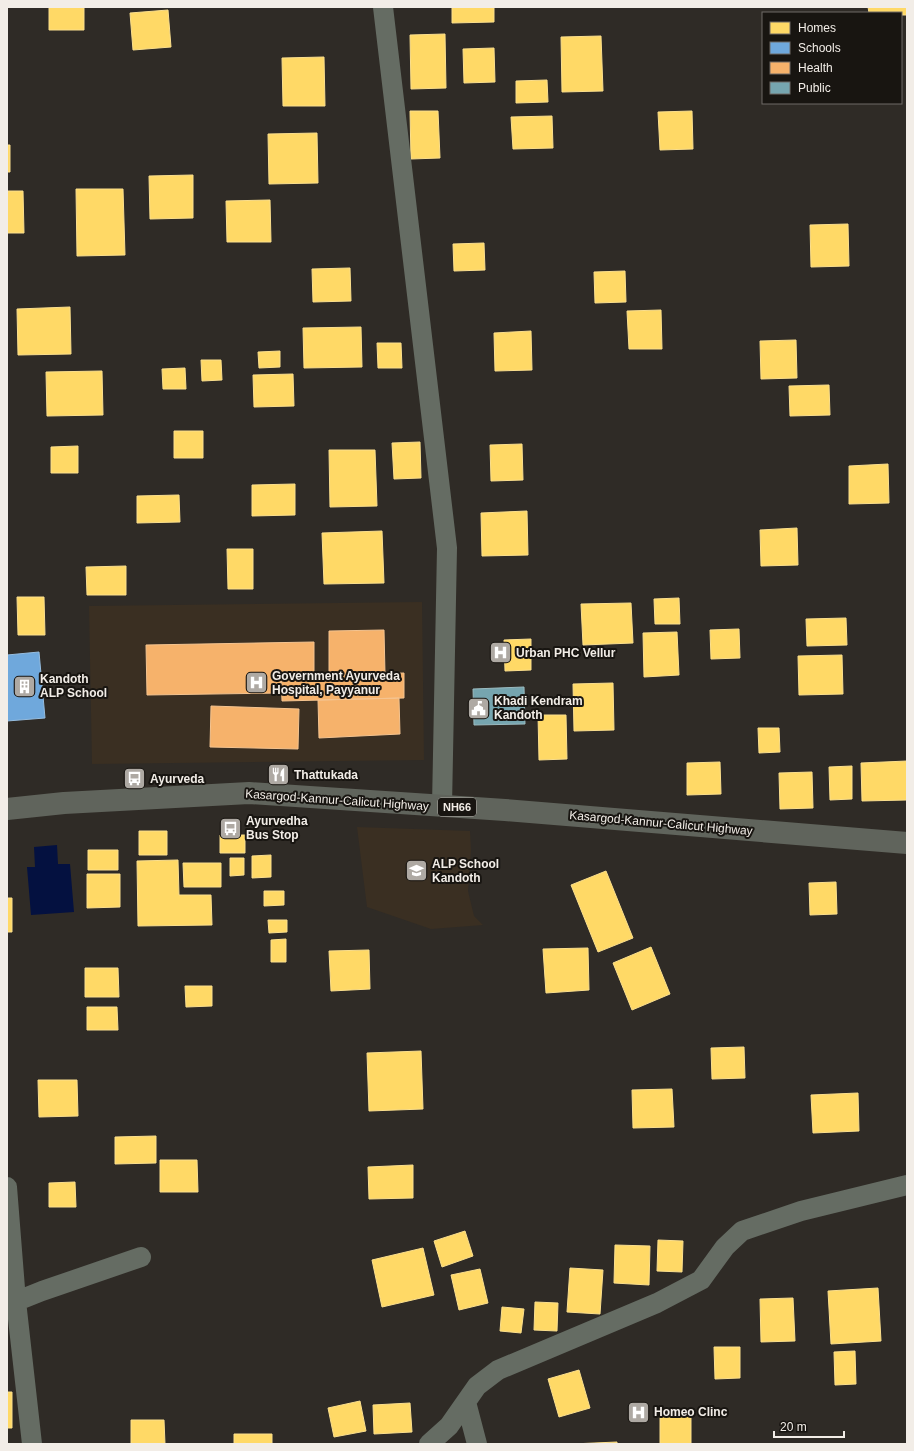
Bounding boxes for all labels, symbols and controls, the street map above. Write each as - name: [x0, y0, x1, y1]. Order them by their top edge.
- legend: [762, 12, 902, 104]
- text: Homes: [798, 21, 836, 35]
- text: Schools: [798, 41, 841, 55]
- text: Health: [798, 61, 833, 75]
- text: Public: [798, 81, 831, 95]
- hospital icon: Urban PHC Vellur: [487, 640, 513, 666]
- place label: Urban PHC Vellur: [516, 646, 616, 660]
- place label: Government Ayurveda Hospital, Payyanur: [272, 669, 400, 697]
- hospital icon: Government Ayurveda Hospital, Payyanur: [244, 670, 270, 696]
- place label: Kandoth ALP School: [40, 672, 107, 700]
- building icon: Kandoth ALP School: [12, 673, 38, 699]
- place label: Khadi Kendram Kandoth: [494, 694, 583, 722]
- public building icon: Khadi Kendram Kandoth: [466, 695, 492, 721]
- restaurant icon: Thattukada: [265, 762, 291, 788]
- bus stop icon: Ayurveda: [122, 766, 148, 792]
- place label: Thattukada: [294, 768, 358, 782]
- place label: Ayurveda: [150, 772, 205, 786]
- street label: Kasargod-Kannur-Calicut Highway: [245, 787, 429, 813]
- road number: NH66: [438, 798, 476, 816]
- street label: Kasargod-Kannur-Calicut Highway: [569, 808, 753, 838]
- place label: Ayurvedha Bus Stop: [246, 814, 308, 842]
- bus stop icon: Ayurvedha Bus Stop: [218, 815, 244, 841]
- place label: ALP School Kandoth: [432, 857, 499, 885]
- school or university icon: ALP School Kandoth: [403, 858, 429, 884]
- hospital icon: Homeo Clinc: [626, 1399, 652, 1425]
- place label: Homeo Clinc: [654, 1405, 728, 1419]
- scale bar: [774, 1413, 844, 1439]
- text: 20 m: [780, 1420, 807, 1434]

